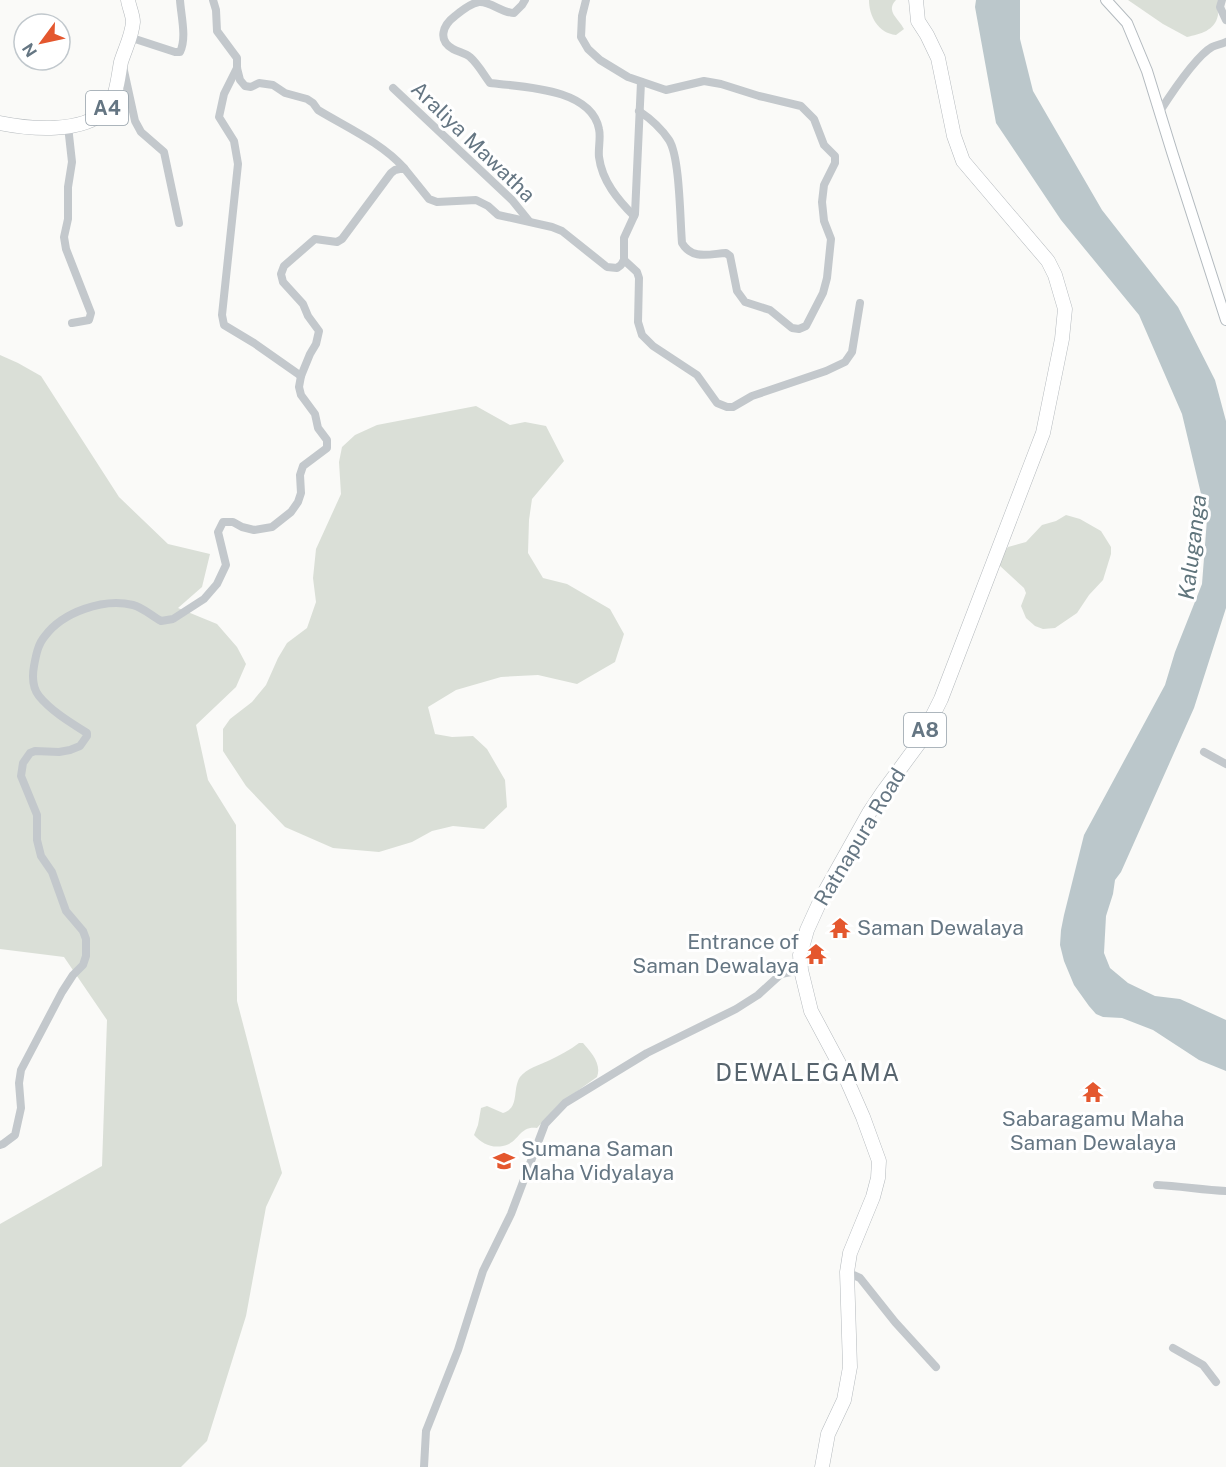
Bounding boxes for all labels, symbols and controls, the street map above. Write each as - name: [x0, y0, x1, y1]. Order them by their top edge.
- north arrow: [12, 12, 72, 72]
- text: N: [18, 39, 41, 60]
- street label: Araliya Mawatha: [406, 76, 540, 207]
- road number: A4: [86, 91, 128, 125]
- water label: Kaluganga: [1173, 493, 1211, 601]
- road number: A8: [904, 713, 946, 747]
- street label: Ratnapura Road: [809, 763, 910, 910]
- place label: Saman Dewalaya: [857, 915, 1024, 940]
- temple icon: Saman Dewalaya: [828, 916, 852, 940]
- place label: Entrance of Saman Dewalaya: [632, 929, 799, 978]
- temple icon: Entrance of Saman Dewalaya: [804, 942, 828, 966]
- district label: DEWALEGAMA: [715, 1058, 901, 1086]
- temple icon: Sabaragamu Maha Saman Dewalaya: [1081, 1080, 1105, 1104]
- place label: Sabaragamu Maha Saman Dewalaya: [1002, 1106, 1184, 1155]
- place label: Sumana Saman Maha Vidyalaya: [521, 1136, 674, 1185]
- school or university icon: Sumana Saman Maha Vidyalaya: [492, 1149, 516, 1173]

